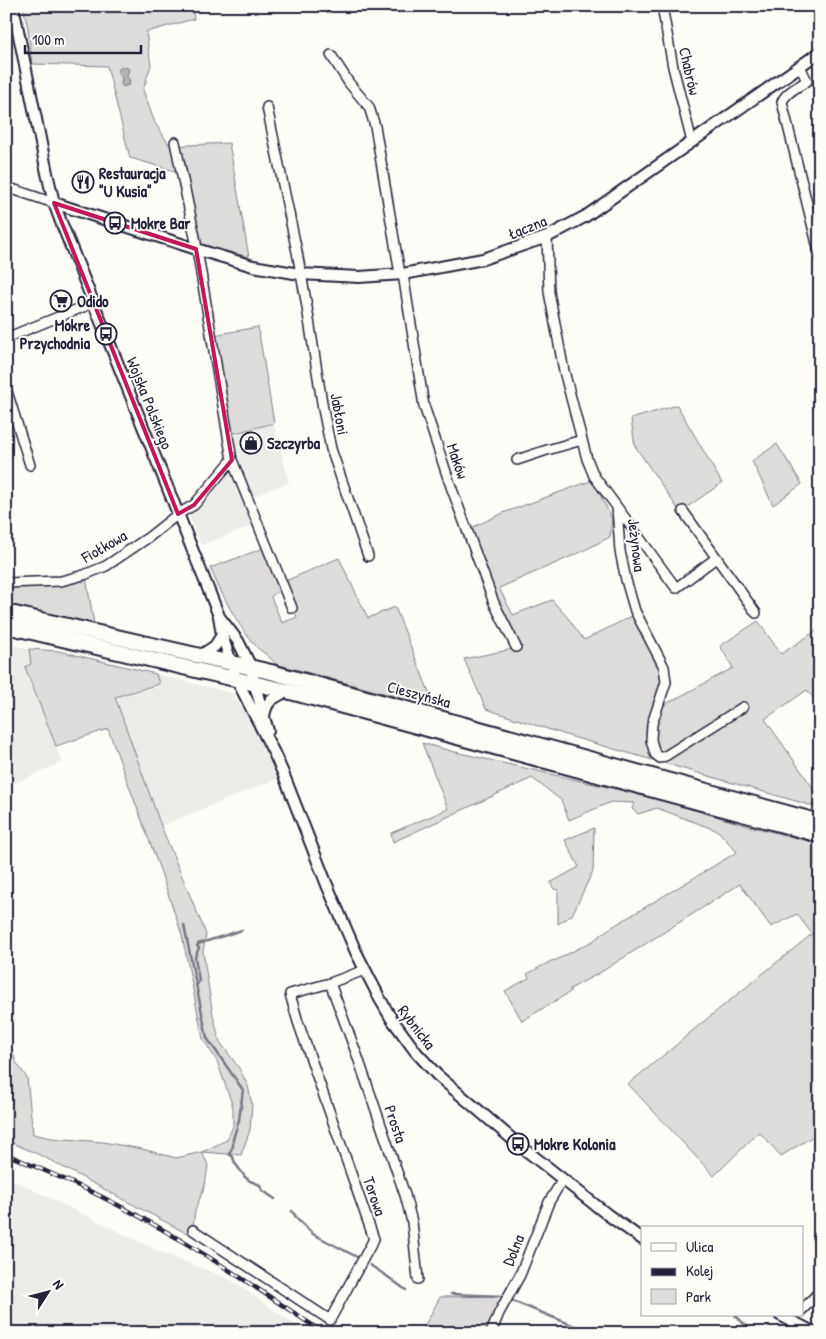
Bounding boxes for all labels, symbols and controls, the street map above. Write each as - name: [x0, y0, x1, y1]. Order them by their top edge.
- scale bar: [25, 22, 141, 54]
- text: 100 m: [32, 29, 65, 50]
- street label: Chabrów: [674, 45, 706, 97]
- place label: Restauracja "U Kusia": [99, 162, 166, 202]
- restaurant icon: Restauracja "U Kusia": [71, 170, 95, 194]
- street label: Łączna: [504, 209, 550, 245]
- bus stop icon: Mokre Bar: [103, 211, 127, 235]
- place label: Mokre Bar: [131, 212, 191, 234]
- supermarket icon: Odido: [49, 289, 73, 313]
- place label: Odido: [77, 290, 109, 312]
- place label: Mokre Przychodnia: [20, 314, 91, 355]
- bus stop icon: Mokre Przychodnia: [94, 322, 118, 346]
- street label: Wojska Polskiego: [122, 354, 179, 453]
- street label: Jabłoni: [326, 391, 354, 437]
- shop icon: Szczyrba: [239, 431, 263, 455]
- place label: Szczyrba: [267, 432, 321, 455]
- street label: Maków: [442, 440, 474, 482]
- street label: Jeżynowa: [623, 517, 651, 573]
- street label: Fiołkowa: [76, 524, 131, 568]
- street label: Cieszyńska: [385, 675, 453, 713]
- street label: Rybnicka: [393, 1000, 441, 1054]
- street label: Prosta: [379, 1102, 413, 1146]
- bus stop icon: Mokre Kolonia: [506, 1132, 530, 1156]
- place label: Mokre Kolonia: [534, 1133, 616, 1155]
- street label: Torowa: [358, 1173, 392, 1219]
- legend: [641, 1226, 804, 1316]
- street label: Dolna: [497, 1231, 529, 1269]
- text: Ulica: [686, 1236, 713, 1257]
- text: Kolej: [686, 1260, 713, 1281]
- north arrow: [22, 1266, 72, 1316]
- text: N: [49, 1275, 69, 1293]
- text: Park: [686, 1286, 711, 1307]

